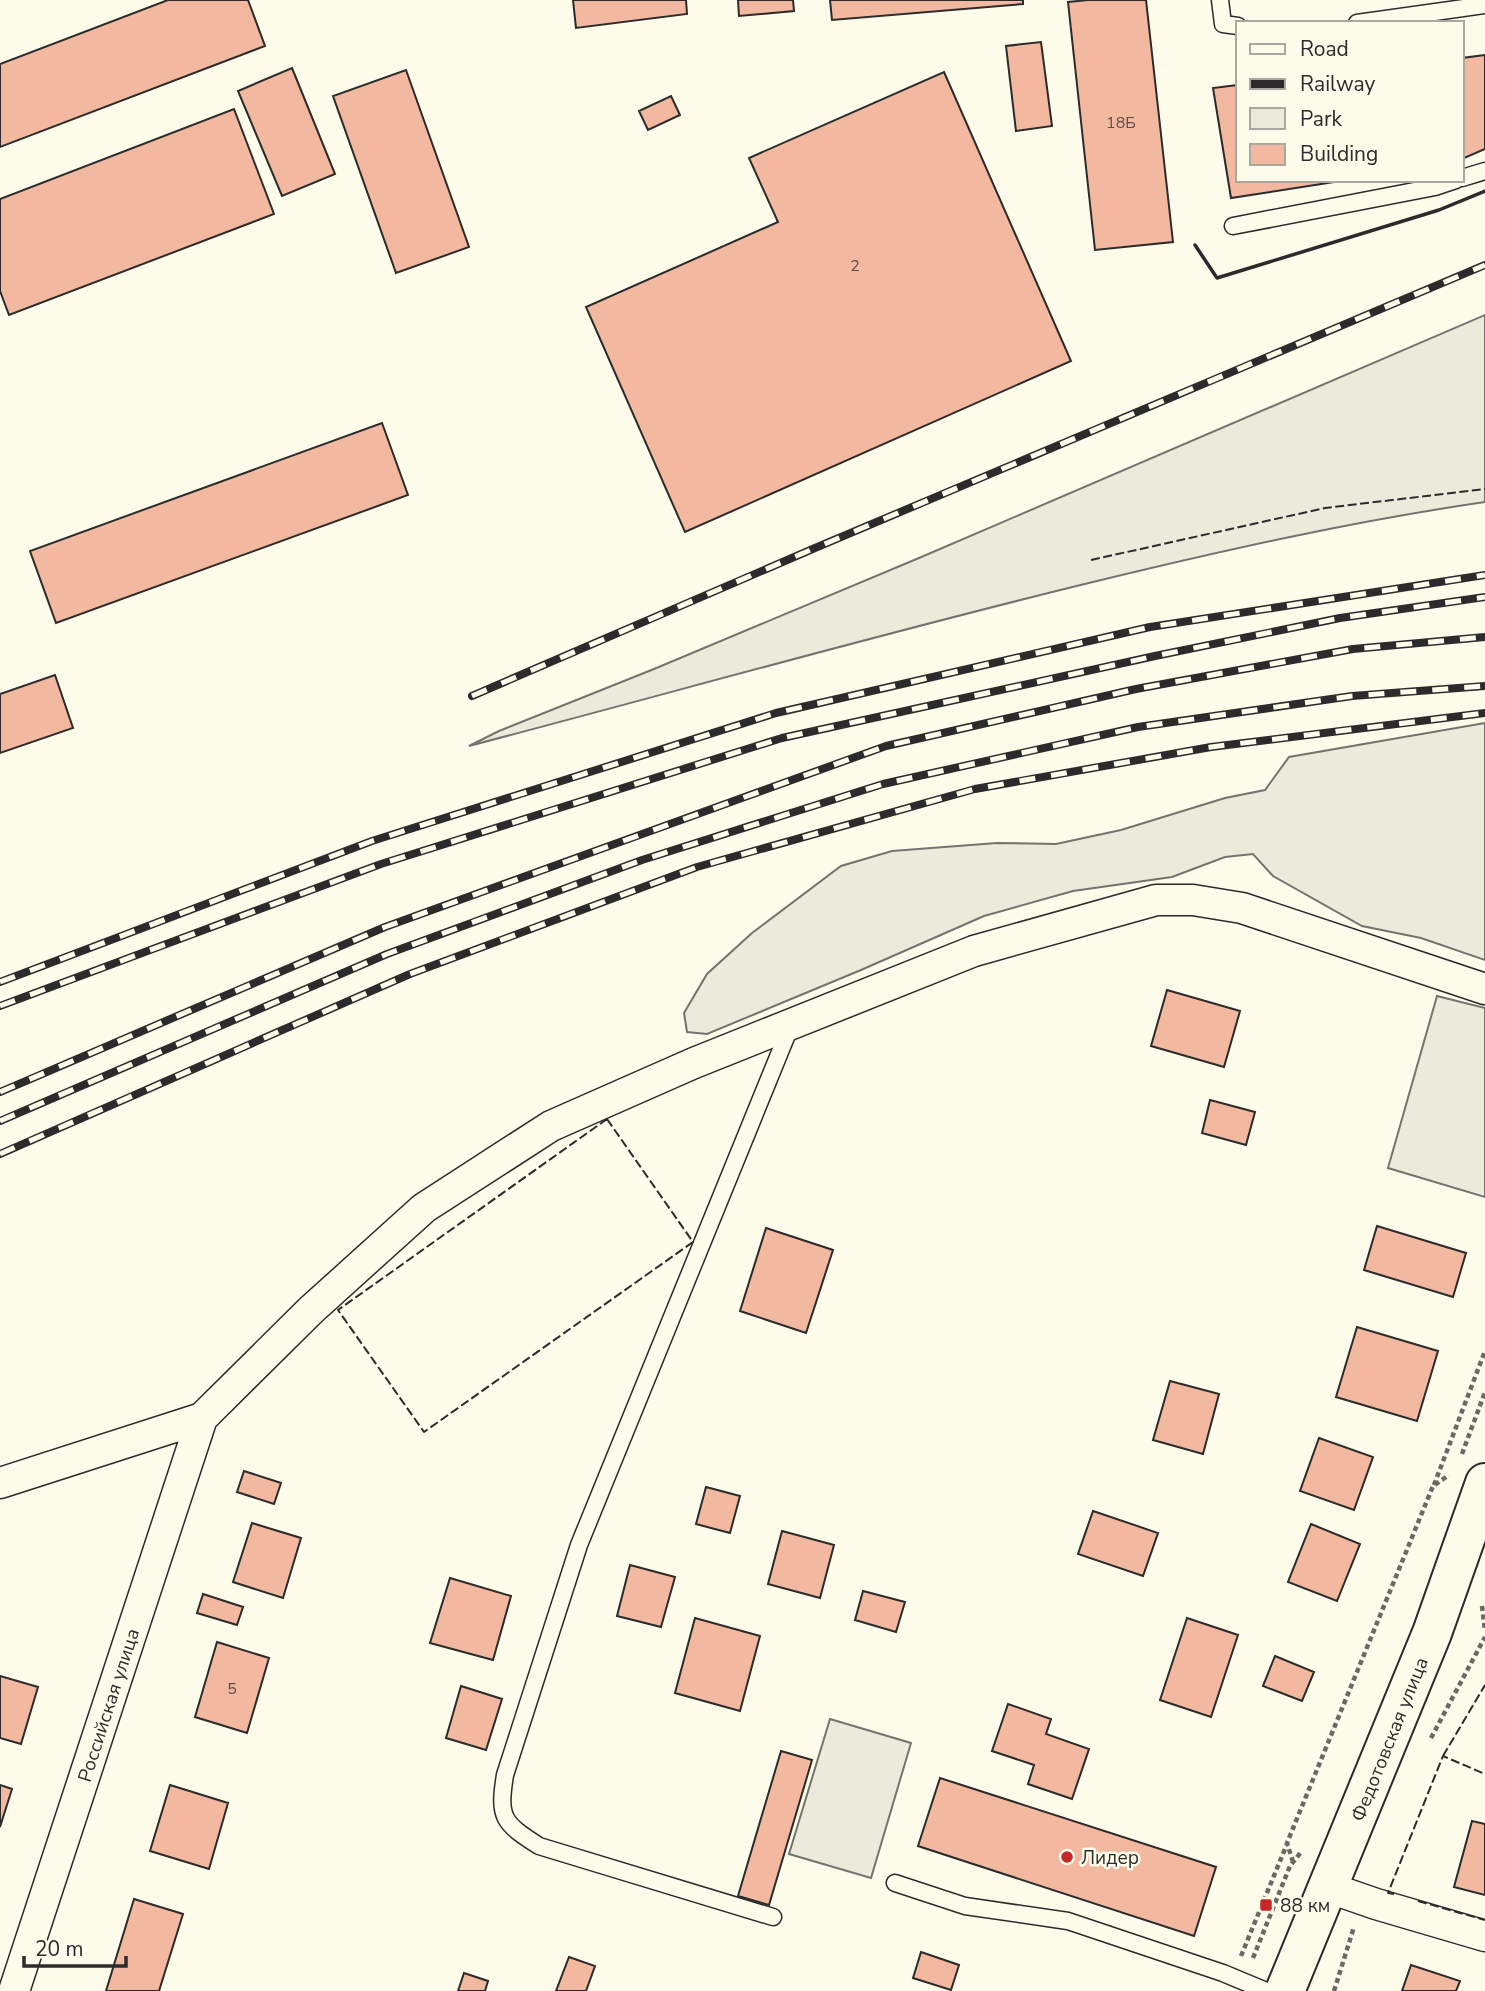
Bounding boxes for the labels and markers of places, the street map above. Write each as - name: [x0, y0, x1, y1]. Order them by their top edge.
- place label: Лидер: [1081, 1845, 1139, 1871]
- marker: Лидер: [1059, 1849, 1075, 1865]
- place label: 88 км: [1280, 1893, 1330, 1919]
- marker: 88 км: [1258, 1897, 1274, 1913]

